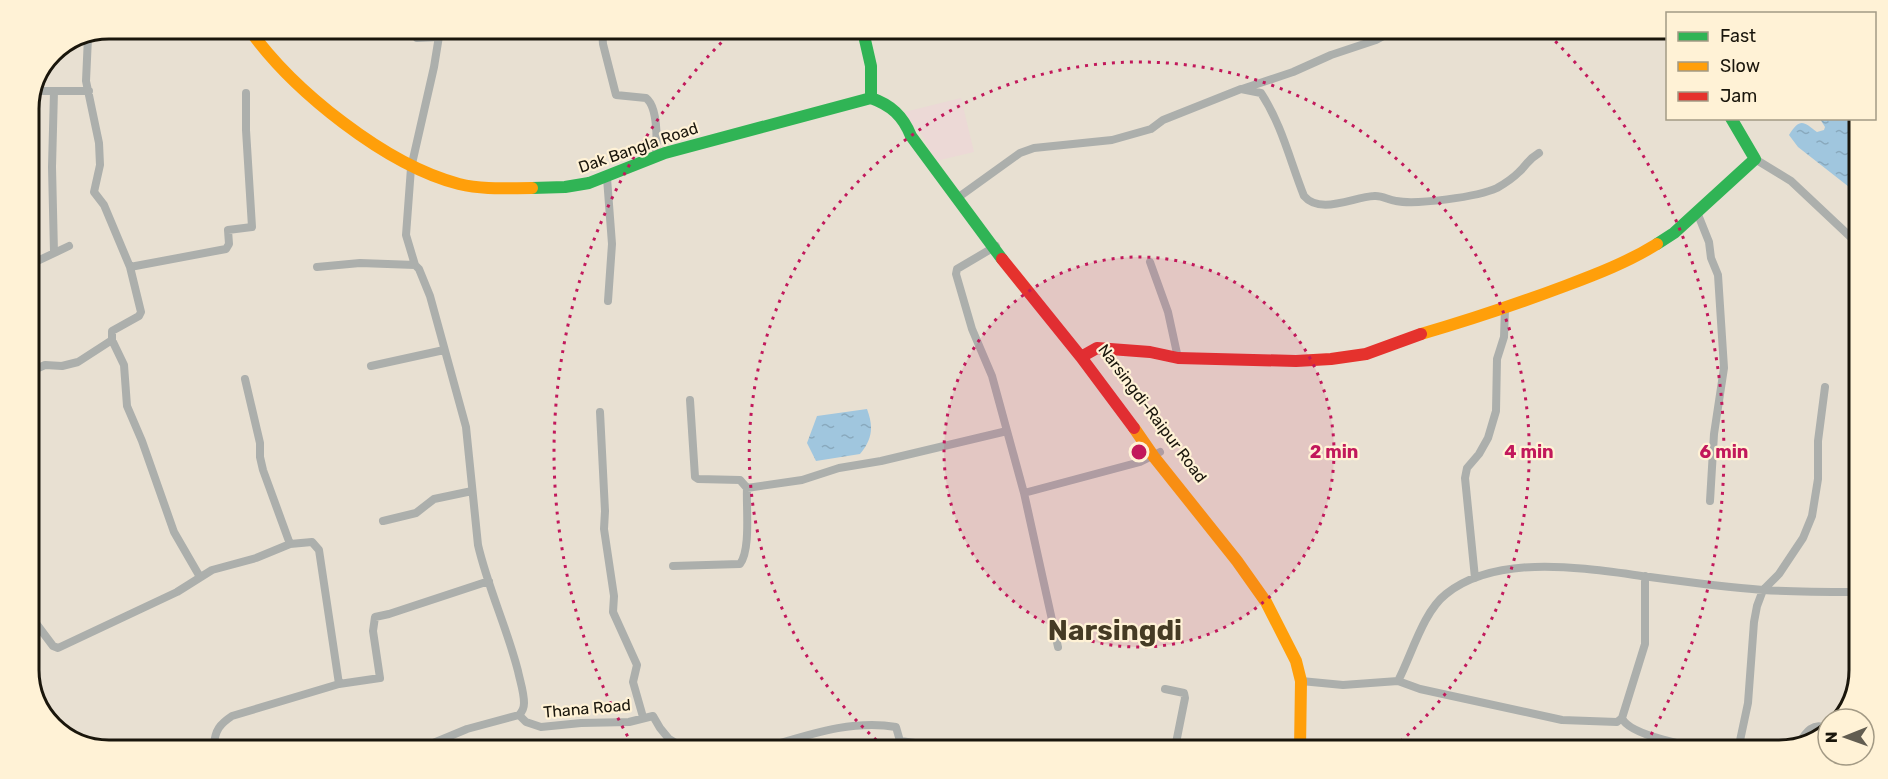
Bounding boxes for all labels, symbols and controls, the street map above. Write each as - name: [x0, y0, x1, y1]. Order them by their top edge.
- legend: [1666, 12, 1876, 120]
- text: Fast: [1720, 25, 1756, 47]
- text: Slow: [1720, 55, 1760, 77]
- text: Jam: [1720, 85, 1757, 107]
- street label: Dak Bangla Road: [576, 118, 700, 177]
- street label: Narsingdi-Raipur Road: [1094, 340, 1211, 486]
- text: 2 min: [1310, 441, 1358, 463]
- text: 4 min: [1504, 441, 1554, 463]
- text: 6 min: [1700, 441, 1748, 463]
- centre of rings: [1129, 442, 1149, 462]
- district label: Narsingdi: [1048, 614, 1182, 647]
- street label: Thana Road: [542, 695, 632, 722]
- north arrow: [1816, 707, 1876, 767]
- text: N: [1822, 731, 1841, 743]

